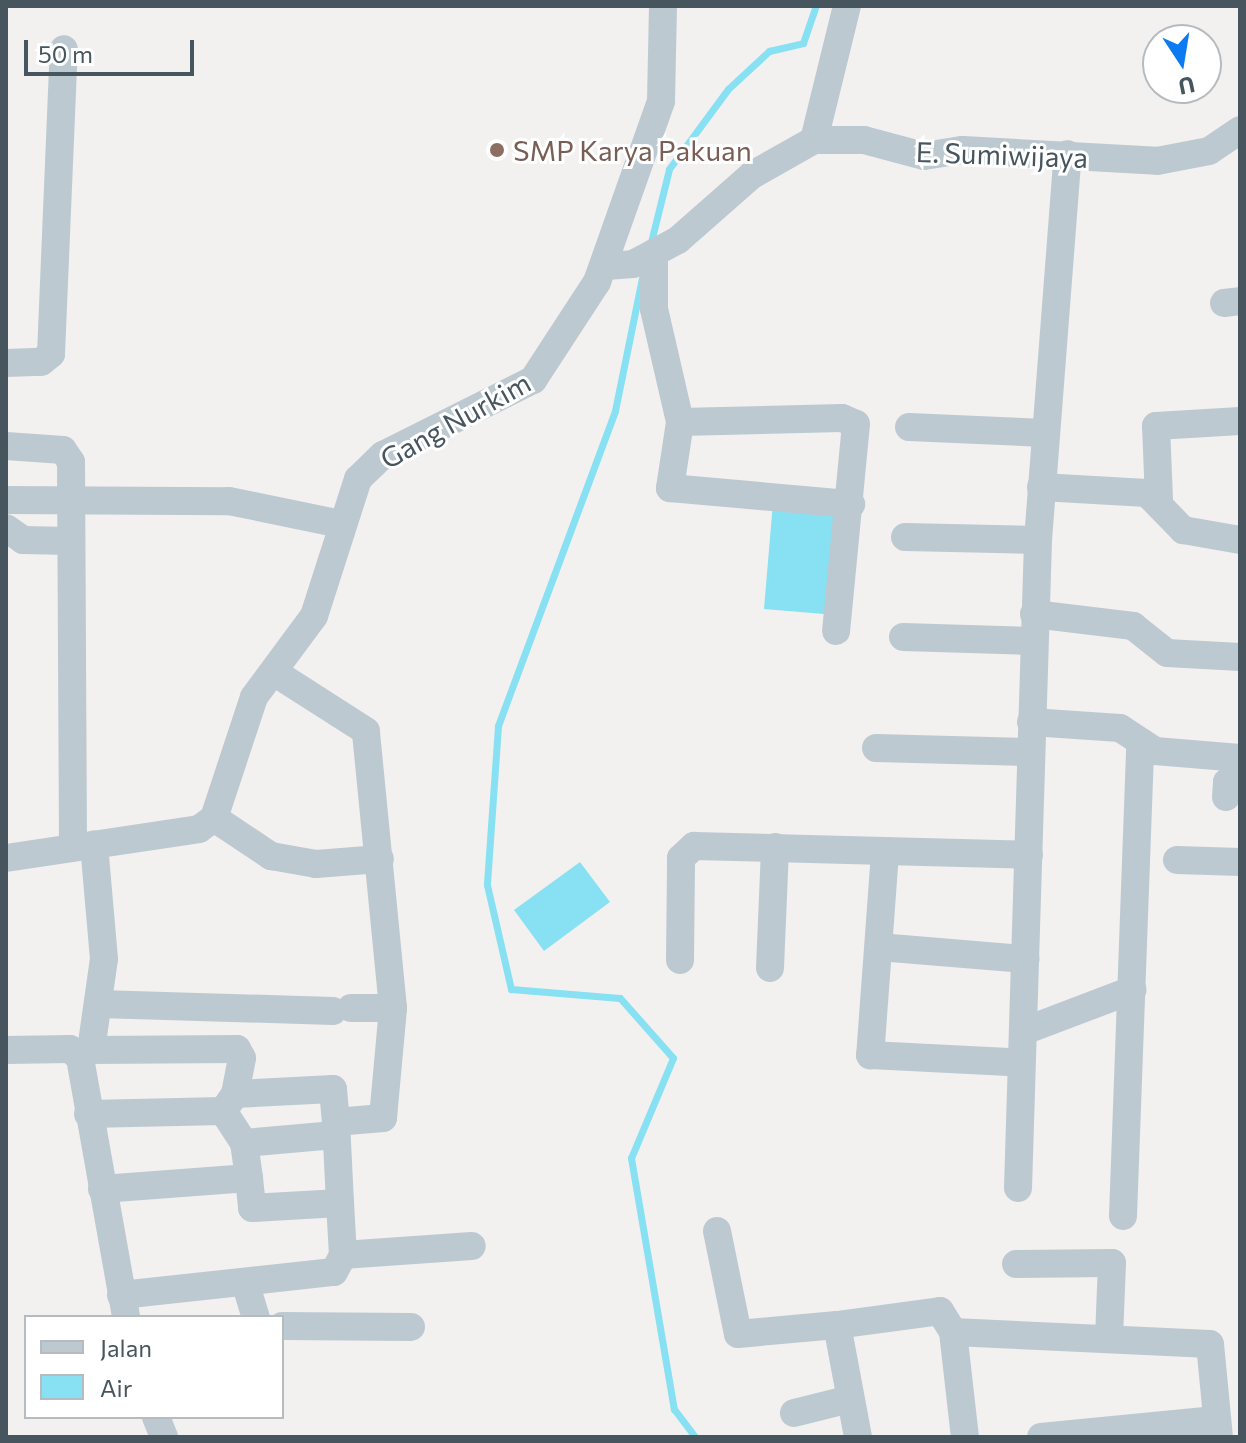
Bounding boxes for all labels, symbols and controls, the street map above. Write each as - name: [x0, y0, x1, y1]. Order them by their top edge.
- scale bar: [28, 24, 198, 74]
- north arrow: [1142, 24, 1222, 104]
- text: 50 m: [38, 39, 93, 68]
- text: U: [1176, 71, 1197, 101]
- place label: SMP Karya Pakuan: [513, 133, 752, 167]
- street label: E. Sumiwijaya: [915, 134, 1089, 174]
- marker: SMP Karya Pakuan: [488, 141, 506, 159]
- street label: Gang Nurkim: [374, 365, 536, 475]
- legend: [24, 1315, 284, 1419]
- text: Jalan: [100, 1333, 152, 1362]
- text: Air: [100, 1373, 132, 1402]

